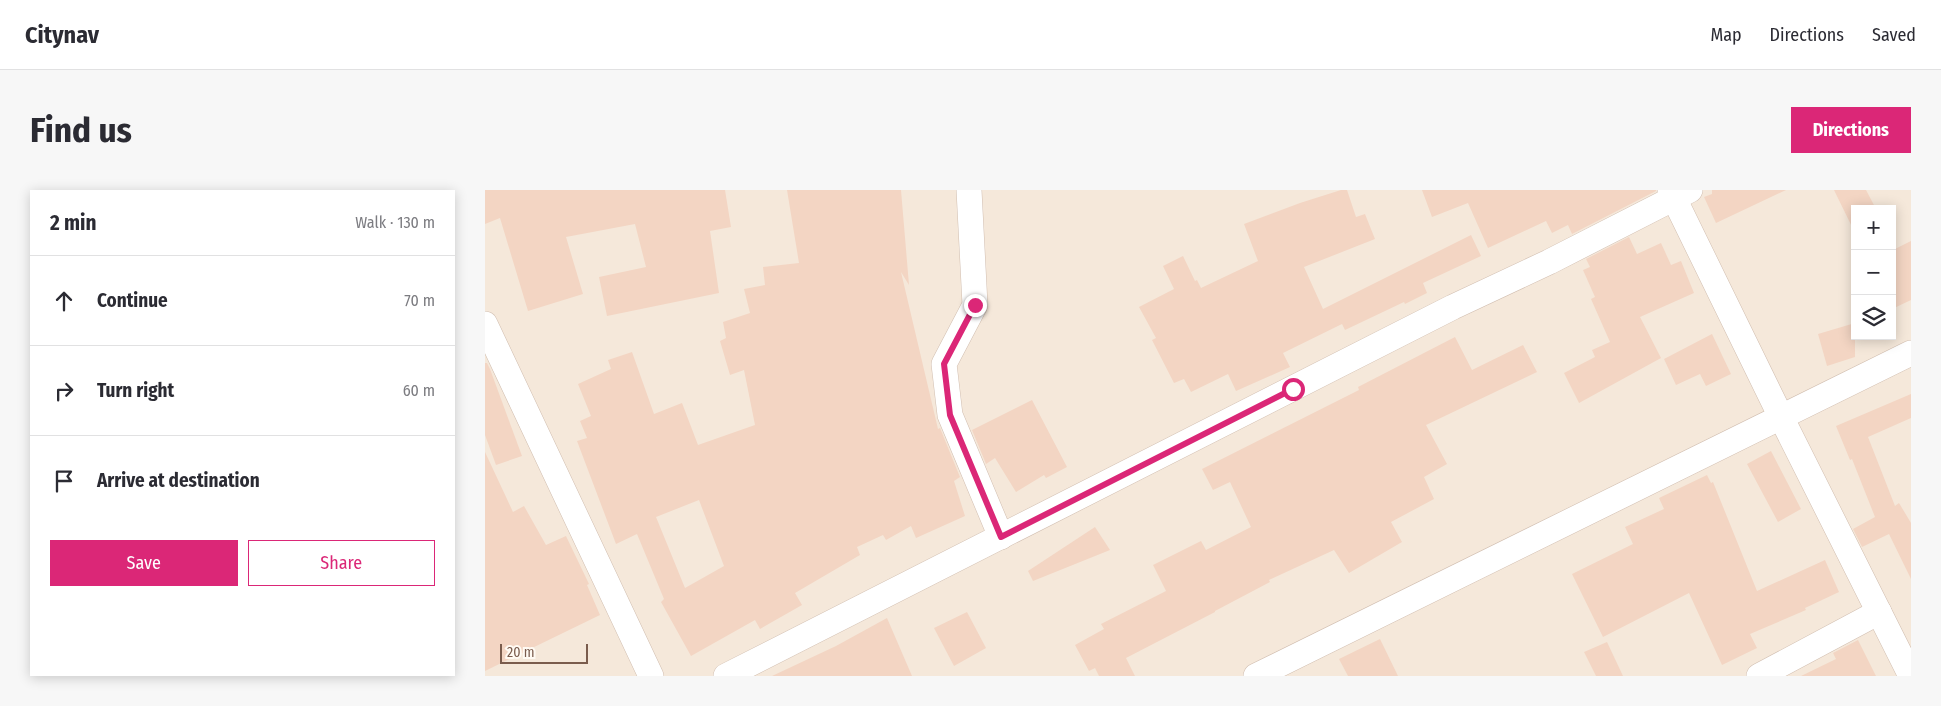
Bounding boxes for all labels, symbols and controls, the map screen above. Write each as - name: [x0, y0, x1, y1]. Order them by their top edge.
- text: Citynav: [25, 21, 99, 49]
- text: Map: [1710, 24, 1742, 46]
- text: Directions: [1770, 24, 1844, 46]
- text: Saved: [1872, 24, 1916, 46]
- button: Directions: [1791, 107, 1911, 153]
- text: Find us: [30, 109, 132, 151]
- map controls: [1851, 205, 1896, 340]
- button: +: [1851, 205, 1896, 250]
- text: 2 min: [50, 210, 97, 236]
- text: Walk · 130 m: [355, 213, 435, 232]
- button: −: [1851, 250, 1896, 295]
- icon: ahead: [50, 287, 78, 315]
- text: Continue: [97, 289, 168, 312]
- text: 70 m: [404, 291, 435, 310]
- route end: [964, 294, 987, 317]
- button: layers: [1851, 295, 1896, 340]
- icon: right: [50, 377, 78, 405]
- route start: [1282, 378, 1305, 401]
- text: Turn right: [97, 379, 174, 402]
- text: 60 m: [403, 381, 435, 400]
- icon: arrive: [50, 467, 78, 495]
- text: Arrive at destination: [97, 469, 260, 492]
- button: Save: [50, 540, 238, 586]
- button: Share: [248, 540, 435, 586]
- scale bar: [500, 641, 587, 664]
- text: 20 m: [507, 644, 535, 661]

